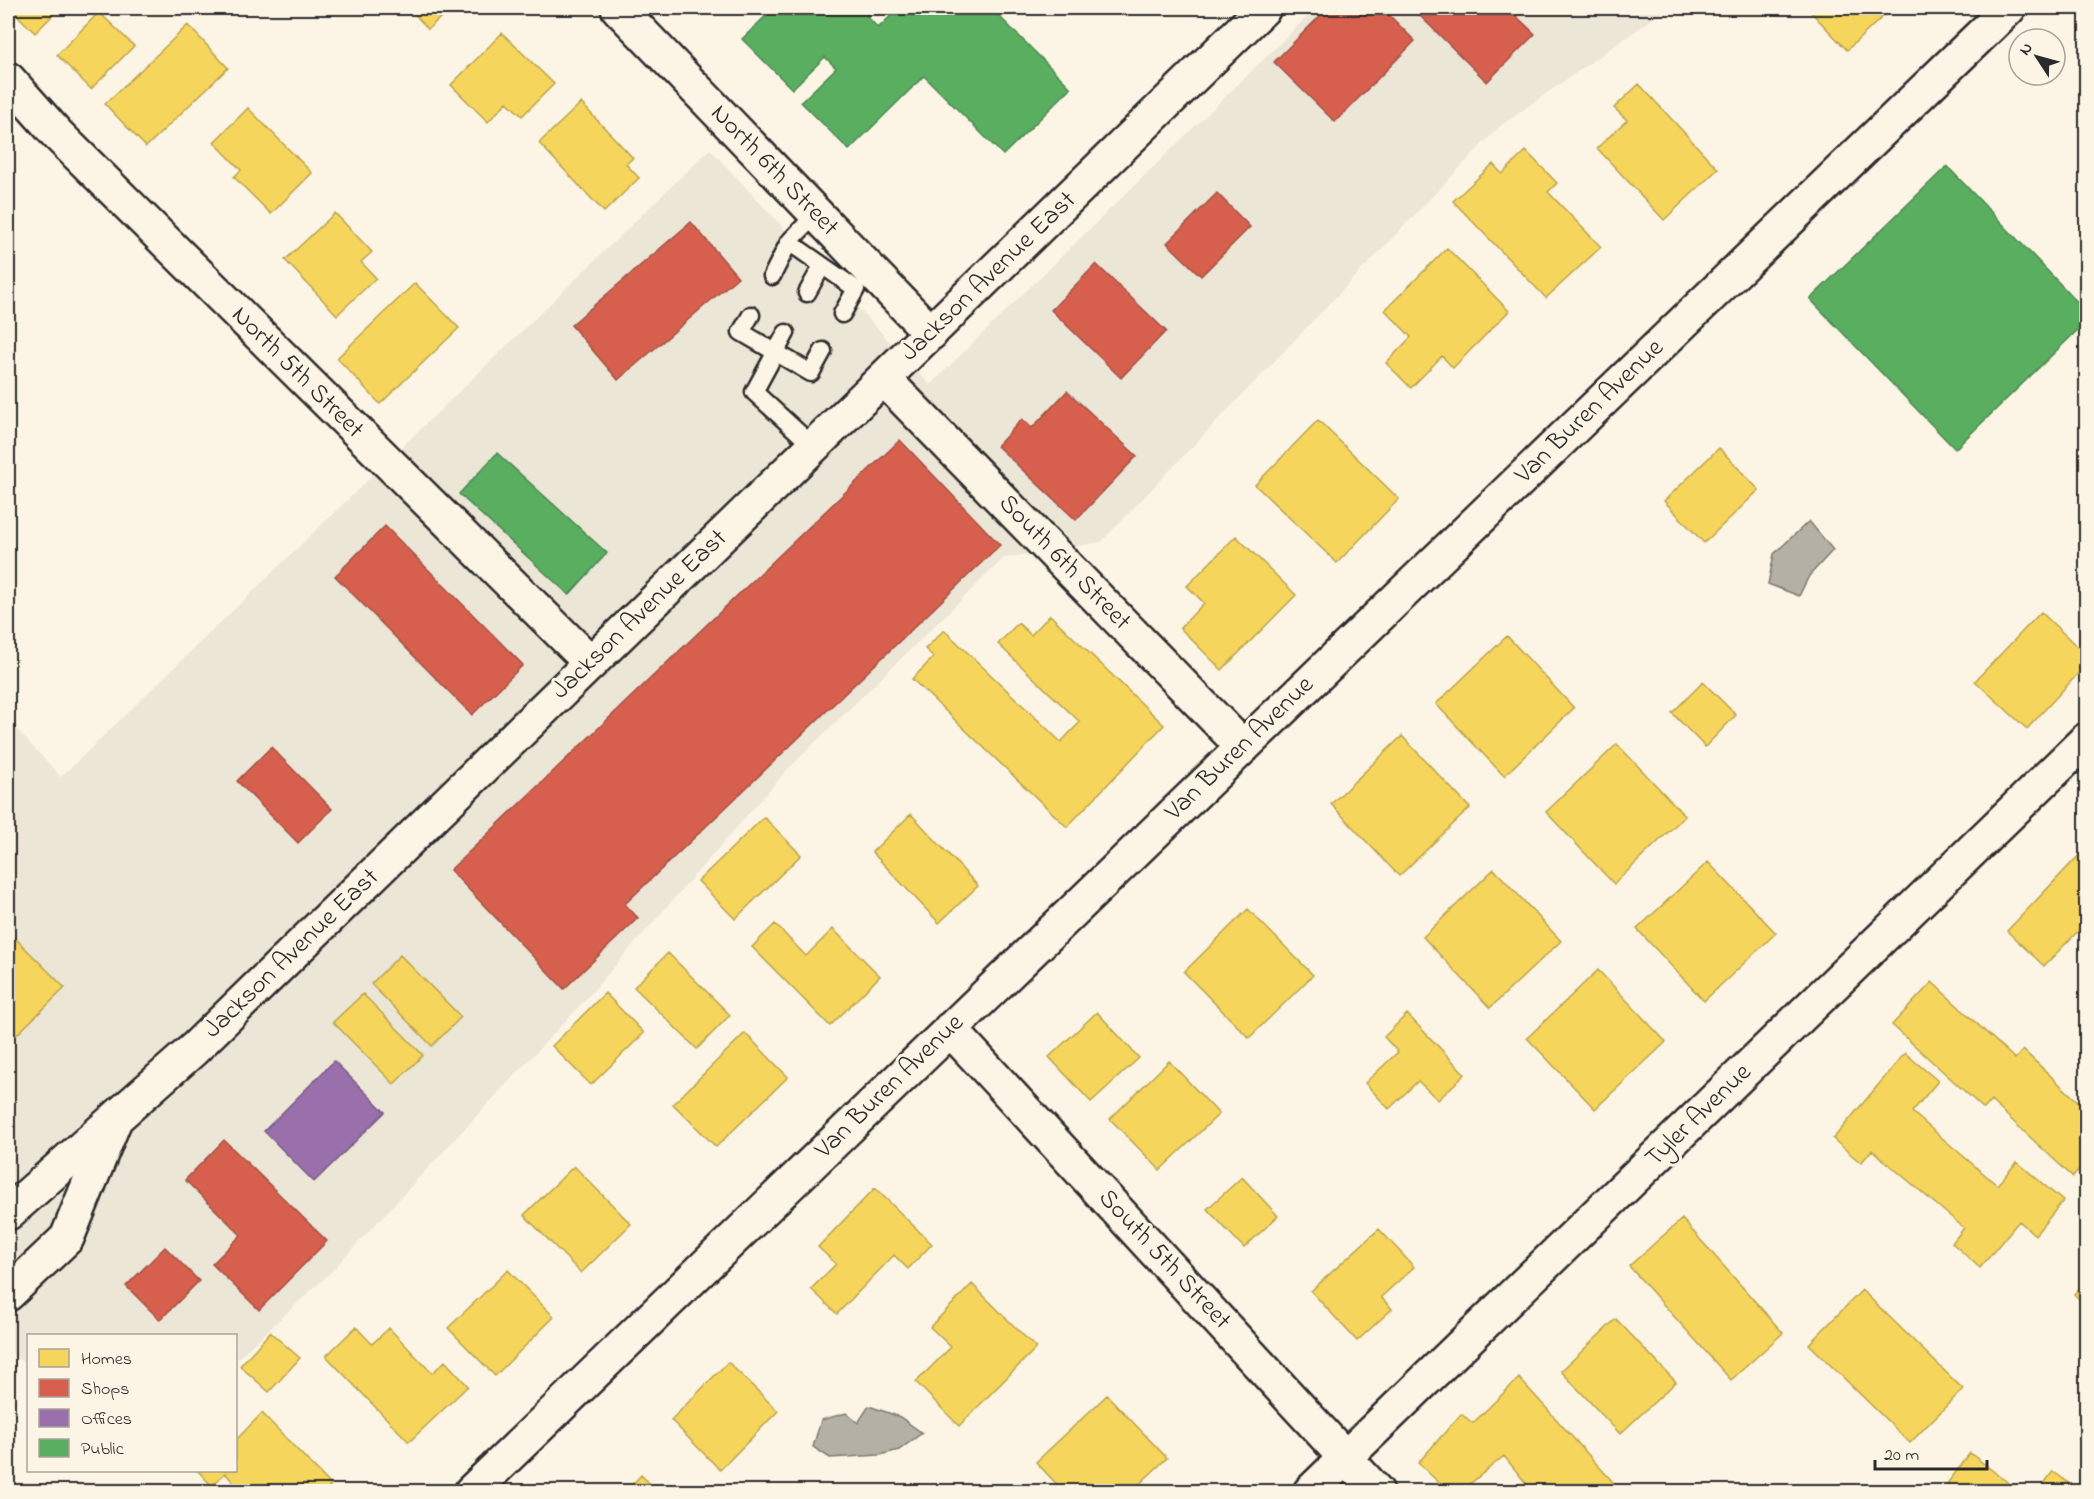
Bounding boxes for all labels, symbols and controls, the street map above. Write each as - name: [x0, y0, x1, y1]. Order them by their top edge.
- north arrow: [2007, 27, 2067, 87]
- text: N: [2014, 38, 2039, 61]
- street label: North 6th Street: [701, 96, 847, 246]
- street label: Jackson Avenue East: [892, 183, 1086, 371]
- street label: North 5th Street: [222, 298, 372, 448]
- street label: Van Buren Avenue: [1506, 330, 1673, 494]
- street label: South 6th Street: [989, 486, 1139, 640]
- street label: Jackson Avenue East: [543, 521, 737, 709]
- street label: Van Buren Avenue: [1156, 667, 1323, 831]
- street label: Jackson Avenue East: [195, 860, 389, 1048]
- street label: Van Buren Avenue: [806, 1005, 973, 1169]
- street label: Tyler Avenue: [1637, 1055, 1761, 1177]
- street label: South 5th Street: [1089, 1181, 1240, 1339]
- legend: [27, 1334, 237, 1472]
- text: Homes: [81, 1347, 132, 1373]
- text: Shops: [81, 1377, 129, 1403]
- text: Offices: [81, 1407, 132, 1433]
- scale bar: [1875, 1433, 1988, 1471]
- text: Public: [81, 1437, 124, 1463]
- text: 20 m: [1884, 1443, 1919, 1469]

